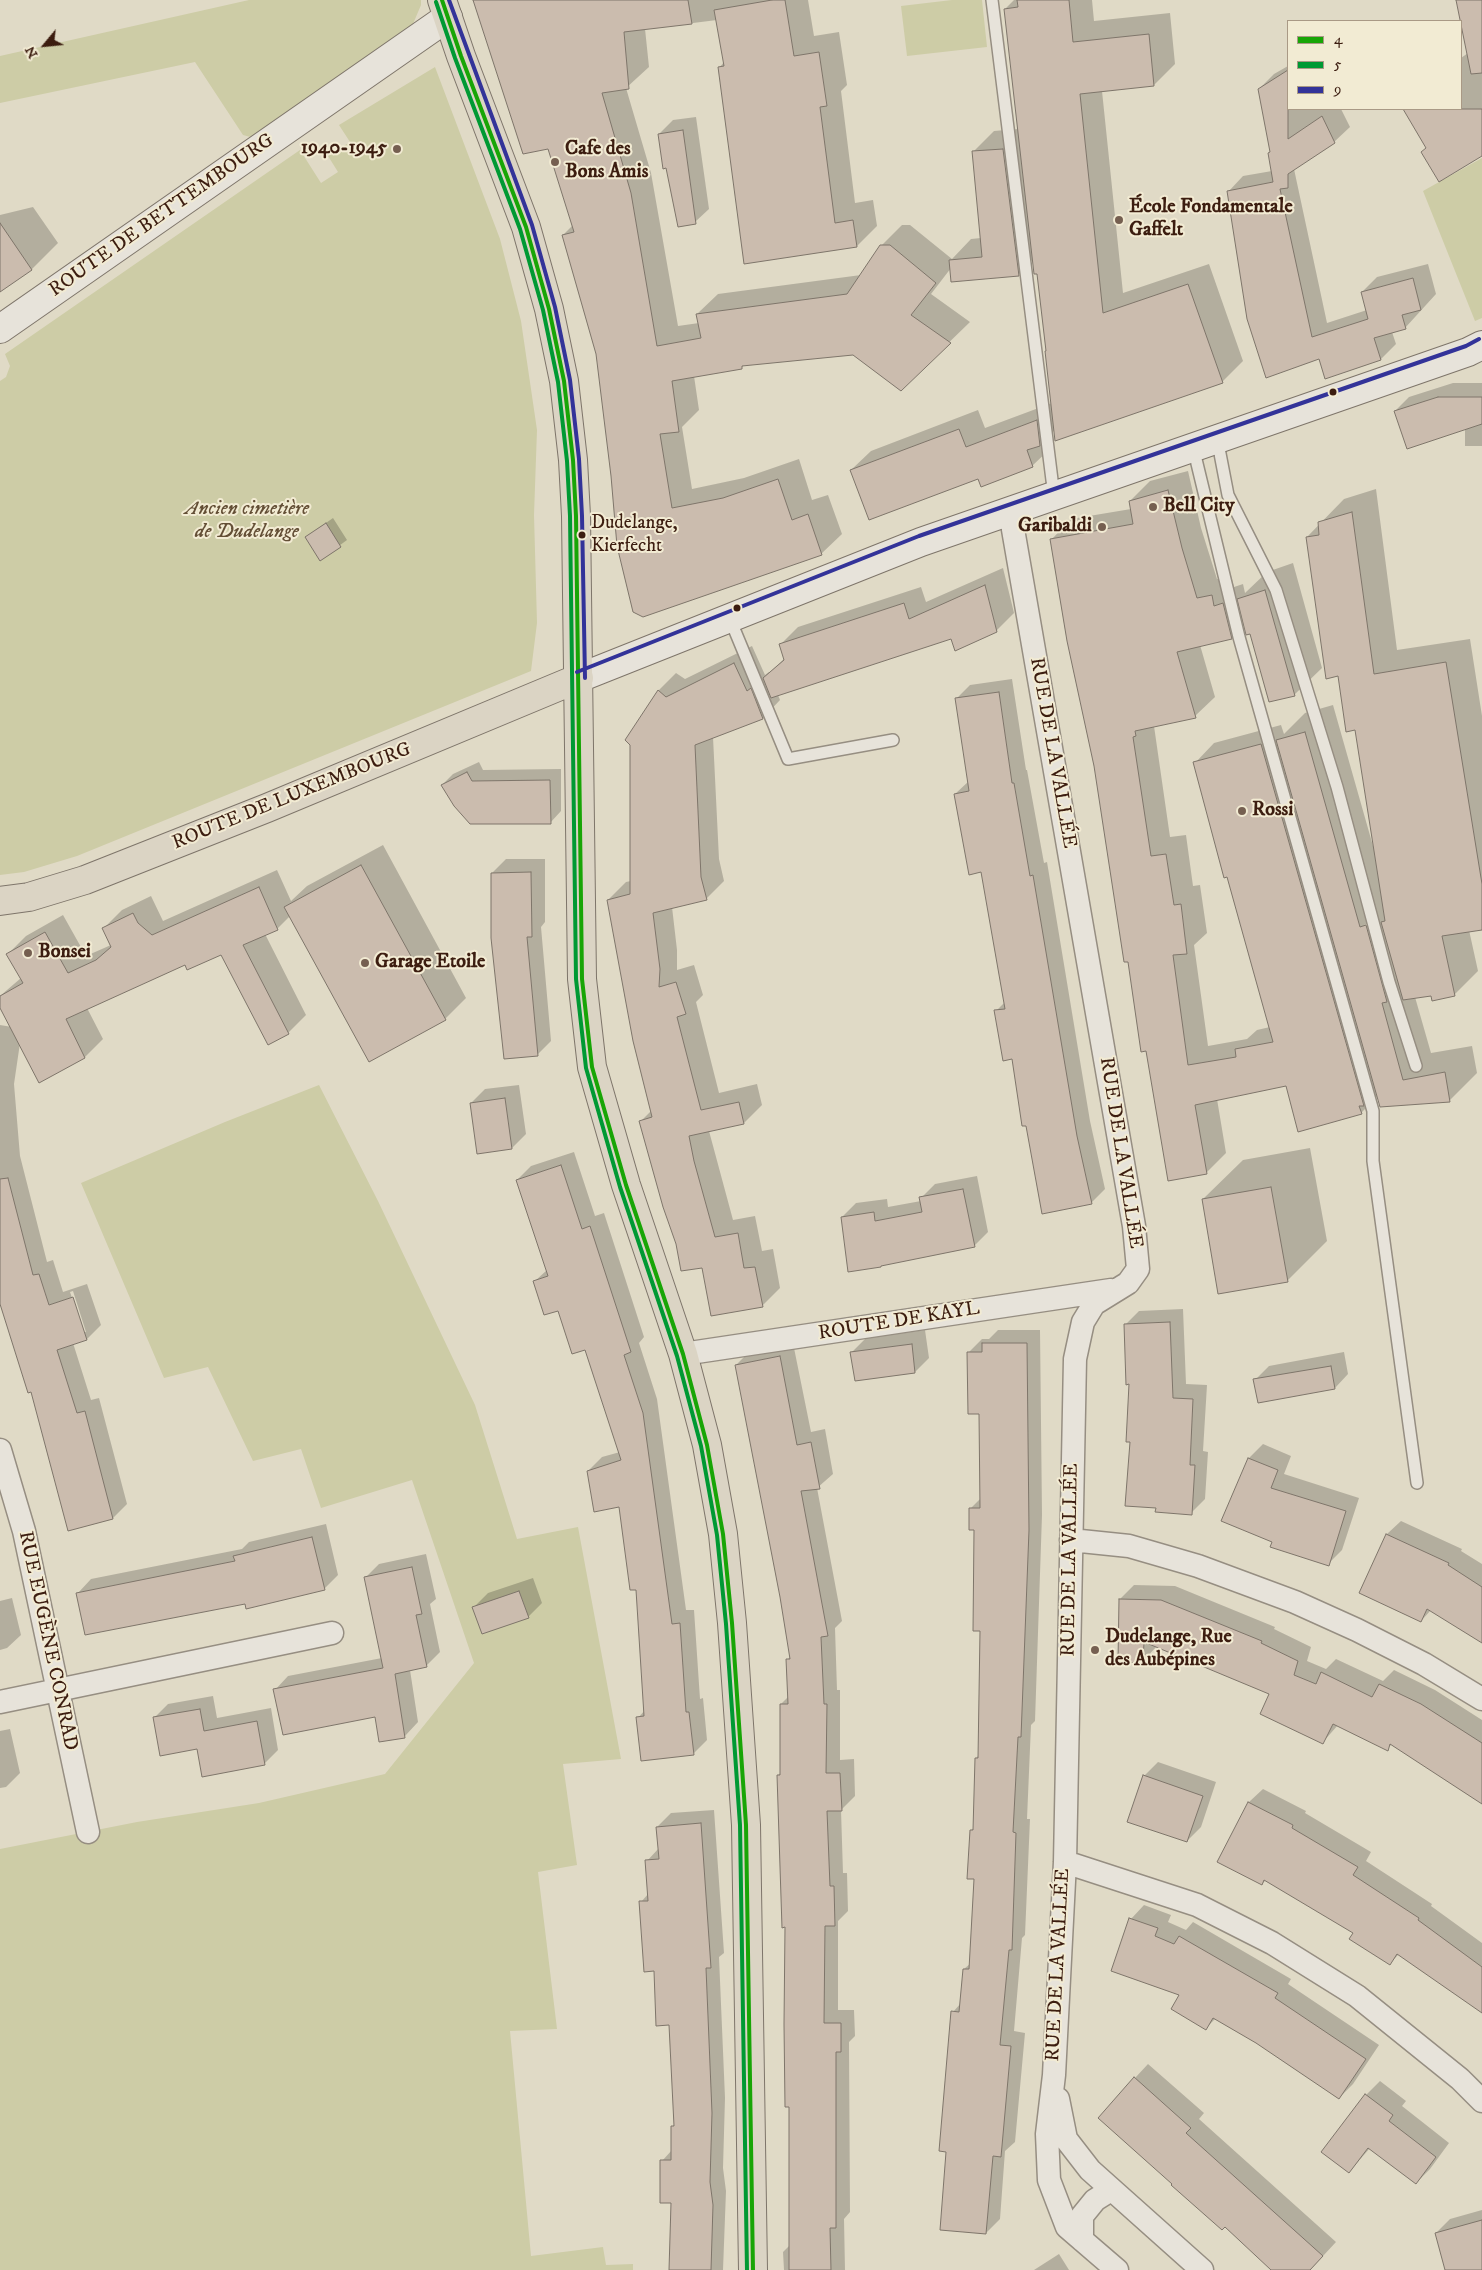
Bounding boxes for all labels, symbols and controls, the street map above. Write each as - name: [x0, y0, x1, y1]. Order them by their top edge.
- north arrow: [20, 20, 70, 70]
- legend: [1287, 20, 1462, 110]
- text: 4: [1334, 30, 1343, 49]
- text: N: [21, 43, 42, 61]
- text: 5: [1334, 55, 1341, 74]
- text: 9: [1334, 80, 1342, 99]
- street label: ROUTE DE BETTEMBOURG: [45, 129, 279, 303]
- place label: 1940-1945: [301, 137, 387, 161]
- place label: Cafe des Bons Amis: [565, 138, 648, 185]
- marker: 1940-1945: [391, 143, 403, 155]
- marker: Cafe des Bons Amis: [549, 156, 561, 168]
- place label: École Fondamentale Gaffelt: [1129, 196, 1293, 243]
- marker: École Fondamentale Gaffelt: [1113, 214, 1125, 226]
- unlabelled marker: [1328, 387, 1338, 397]
- place label: Bell City: [1163, 495, 1234, 519]
- park label: Ancien cimetière de Dudelange: [185, 498, 309, 545]
- marker: Bell City: [1147, 501, 1159, 513]
- place label: Dudelange, Kierfecht: [591, 513, 678, 557]
- place label: Garibaldi: [1018, 515, 1092, 539]
- marker: Garibaldi: [1096, 521, 1108, 533]
- marker: Dudelange, Kierfecht: [577, 530, 587, 540]
- unlabelled marker: [732, 603, 742, 613]
- street label: RUE DE LA VALLÉE: [1023, 656, 1081, 850]
- street label: ROUTE DE LUXEMBOURG: [169, 738, 415, 856]
- place label: Rossi: [1252, 799, 1293, 823]
- marker: Rossi: [1236, 805, 1248, 817]
- place label: Bonsei: [38, 941, 91, 965]
- marker: Bonsei: [22, 947, 34, 959]
- place label: Garage Etoile: [375, 951, 485, 975]
- marker: Garage Etoile: [359, 957, 371, 969]
- street label: RUE DE LA VALLÉE: [1093, 1056, 1147, 1250]
- street label: ROUTE DE KAYL: [817, 1297, 981, 1347]
- street label: RUE DE LA VALLÉE: [1057, 1463, 1085, 1657]
- street label: RUE EUGÈNE CONRAD: [12, 1529, 82, 1753]
- place label: Dudelange, Rue des Aubépines: [1105, 1626, 1232, 1673]
- marker: Dudelange, Rue des Aubépines: [1089, 1644, 1101, 1656]
- street label: RUE DE LA VALLÉE: [1042, 1868, 1076, 2062]

